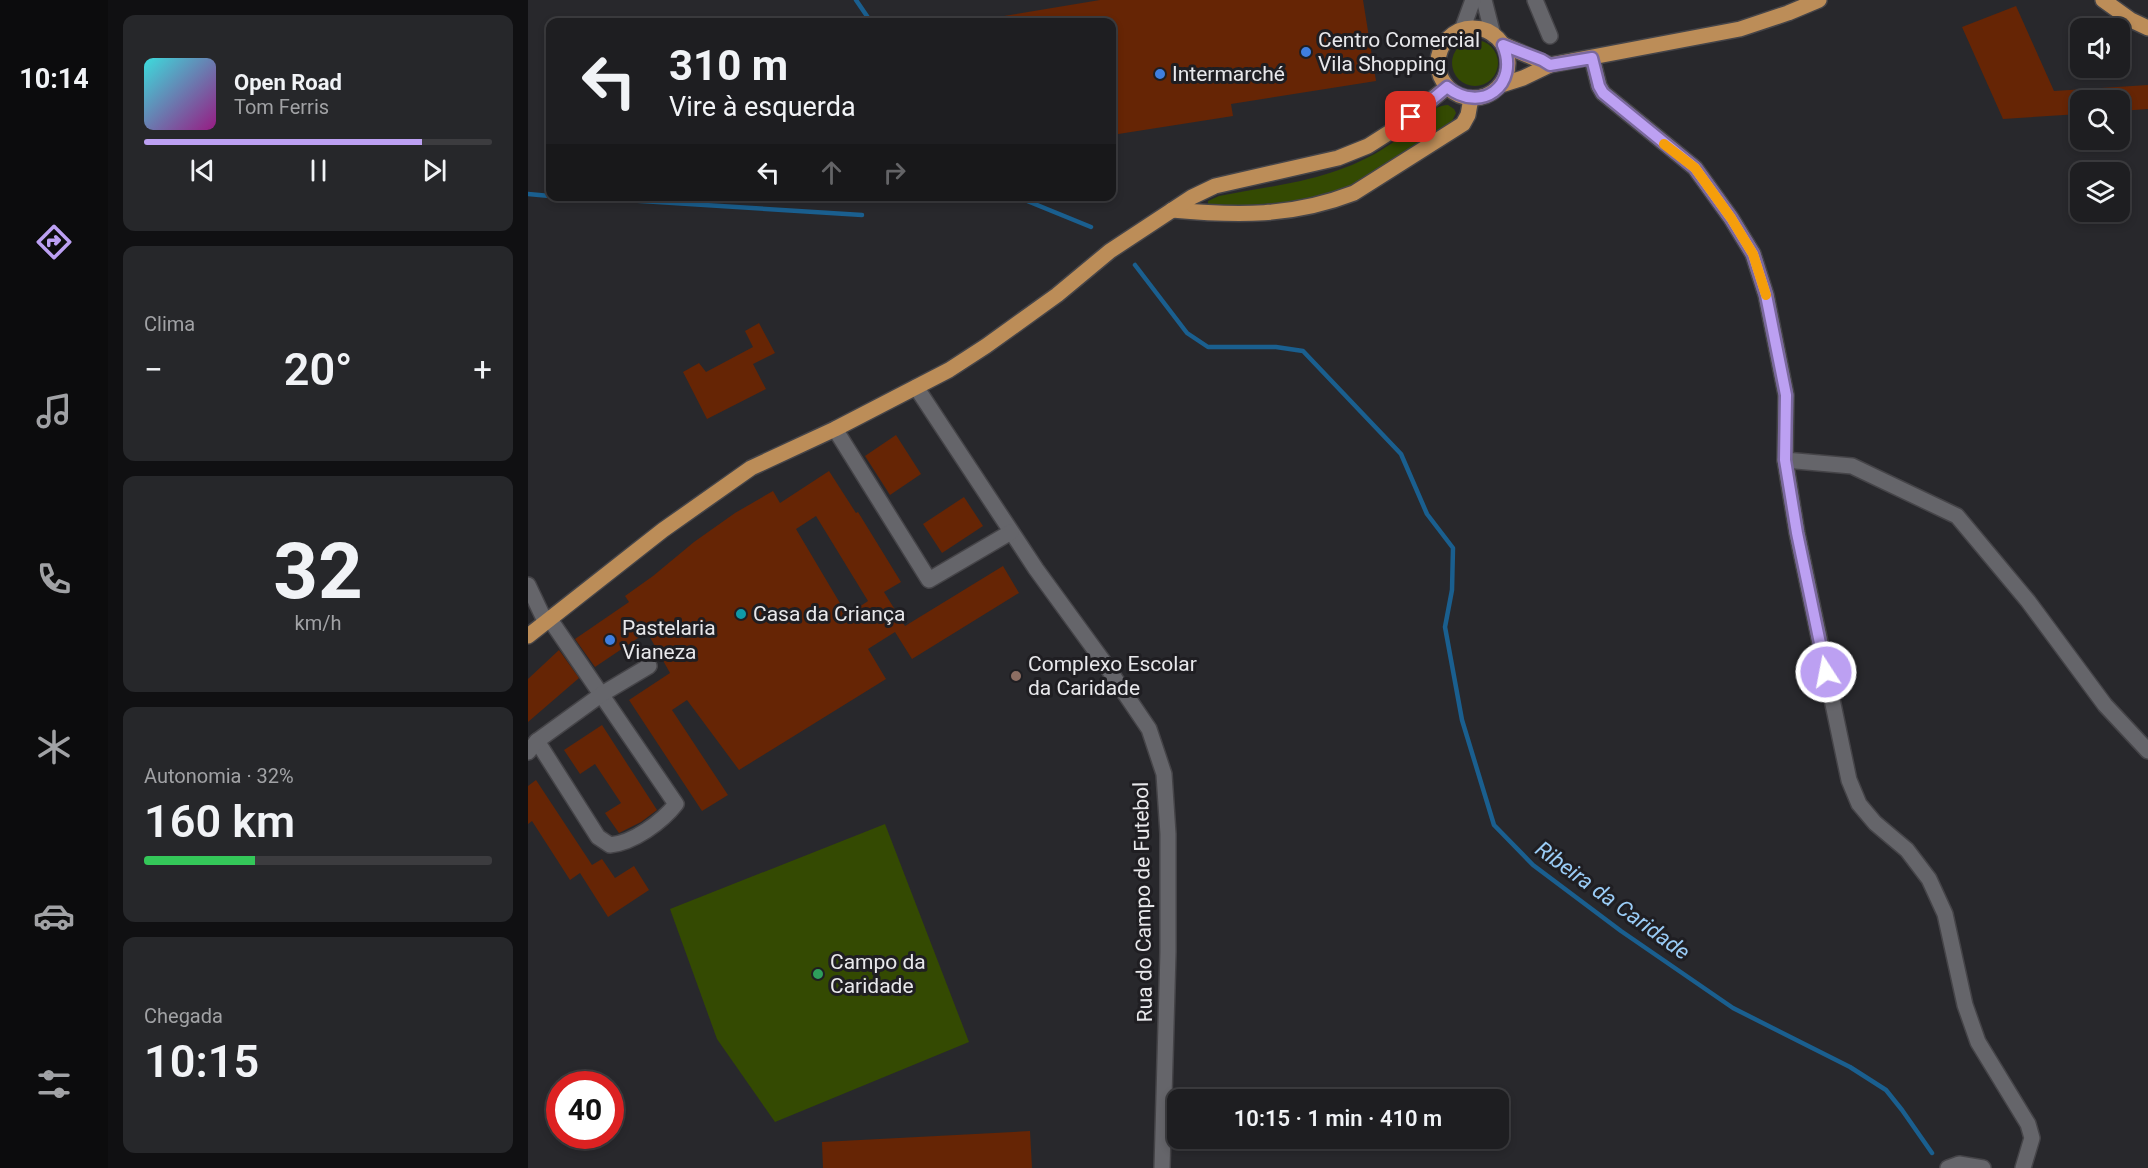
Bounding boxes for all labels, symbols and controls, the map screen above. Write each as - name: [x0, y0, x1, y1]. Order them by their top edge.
- map controls: [2070, 18, 2130, 222]
- button: sound: [2070, 18, 2130, 78]
- place label: Centro Comercial Vila Shopping: [1318, 28, 1480, 76]
- text: 310 m: [669, 41, 788, 90]
- icon: left: [570, 42, 648, 120]
- marker: Centro Comercial Vila Shopping: [1299, 45, 1313, 59]
- place label: Intermarché: [1172, 62, 1285, 86]
- text: 10:14: [19, 63, 89, 95]
- marker: Intermarché: [1153, 67, 1167, 81]
- text: Open Road: [234, 70, 342, 95]
- button: search: [2070, 90, 2130, 150]
- text: Vire à esquerda: [669, 91, 856, 123]
- pin: [1385, 91, 1436, 142]
- text: Tom Ferris: [234, 95, 329, 119]
- icon: arrive: [1394, 100, 1427, 133]
- icon: previous: [186, 154, 219, 187]
- icon: pause: [302, 154, 335, 187]
- icon: next: [418, 154, 451, 187]
- icon: left: [752, 156, 785, 189]
- icon: ahead: [815, 156, 848, 189]
- icon: right: [878, 156, 911, 189]
- button: layers: [2070, 162, 2130, 222]
- icon: directions: [33, 221, 75, 263]
- text: Clima: [144, 312, 195, 336]
- text: 20°: [284, 343, 352, 396]
- text: −: [144, 350, 163, 389]
- text: +: [473, 350, 492, 389]
- icon: music: [33, 390, 75, 432]
- text: 32: [273, 526, 363, 617]
- icon: phone: [33, 558, 75, 600]
- place label: Casa da Criança: [753, 602, 905, 626]
- marker: Casa da Criança: [734, 607, 748, 621]
- text: km/h: [295, 611, 341, 635]
- place label: Pastelaria Vianeza: [622, 616, 716, 664]
- marker: Pastelaria Vianeza: [603, 633, 617, 647]
- position arrow: [1794, 640, 1858, 704]
- place label: Complexo Escolar da Caridade: [1028, 652, 1197, 700]
- marker: Complexo Escolar da Caridade: [1009, 669, 1023, 683]
- icon: climate: [33, 726, 75, 768]
- text: Autonomia · 32%: [144, 764, 294, 788]
- street label: Rua do Campo de Futebol: [1129, 781, 1157, 1023]
- text: 160 km: [144, 795, 295, 848]
- water label: Ribeira da Caridade: [1531, 836, 1695, 965]
- icon: car: [33, 895, 75, 937]
- place label: Campo da Caridade: [830, 950, 926, 998]
- marker: Campo da Caridade: [811, 967, 825, 981]
- text: Chegada: [144, 1004, 223, 1028]
- text: 10:15: [144, 1035, 259, 1088]
- icon: filters: [33, 1063, 75, 1105]
- speed limit sign: 40: [546, 1071, 624, 1149]
- text: 10:15 · 1 min · 410 m: [1234, 1106, 1442, 1131]

